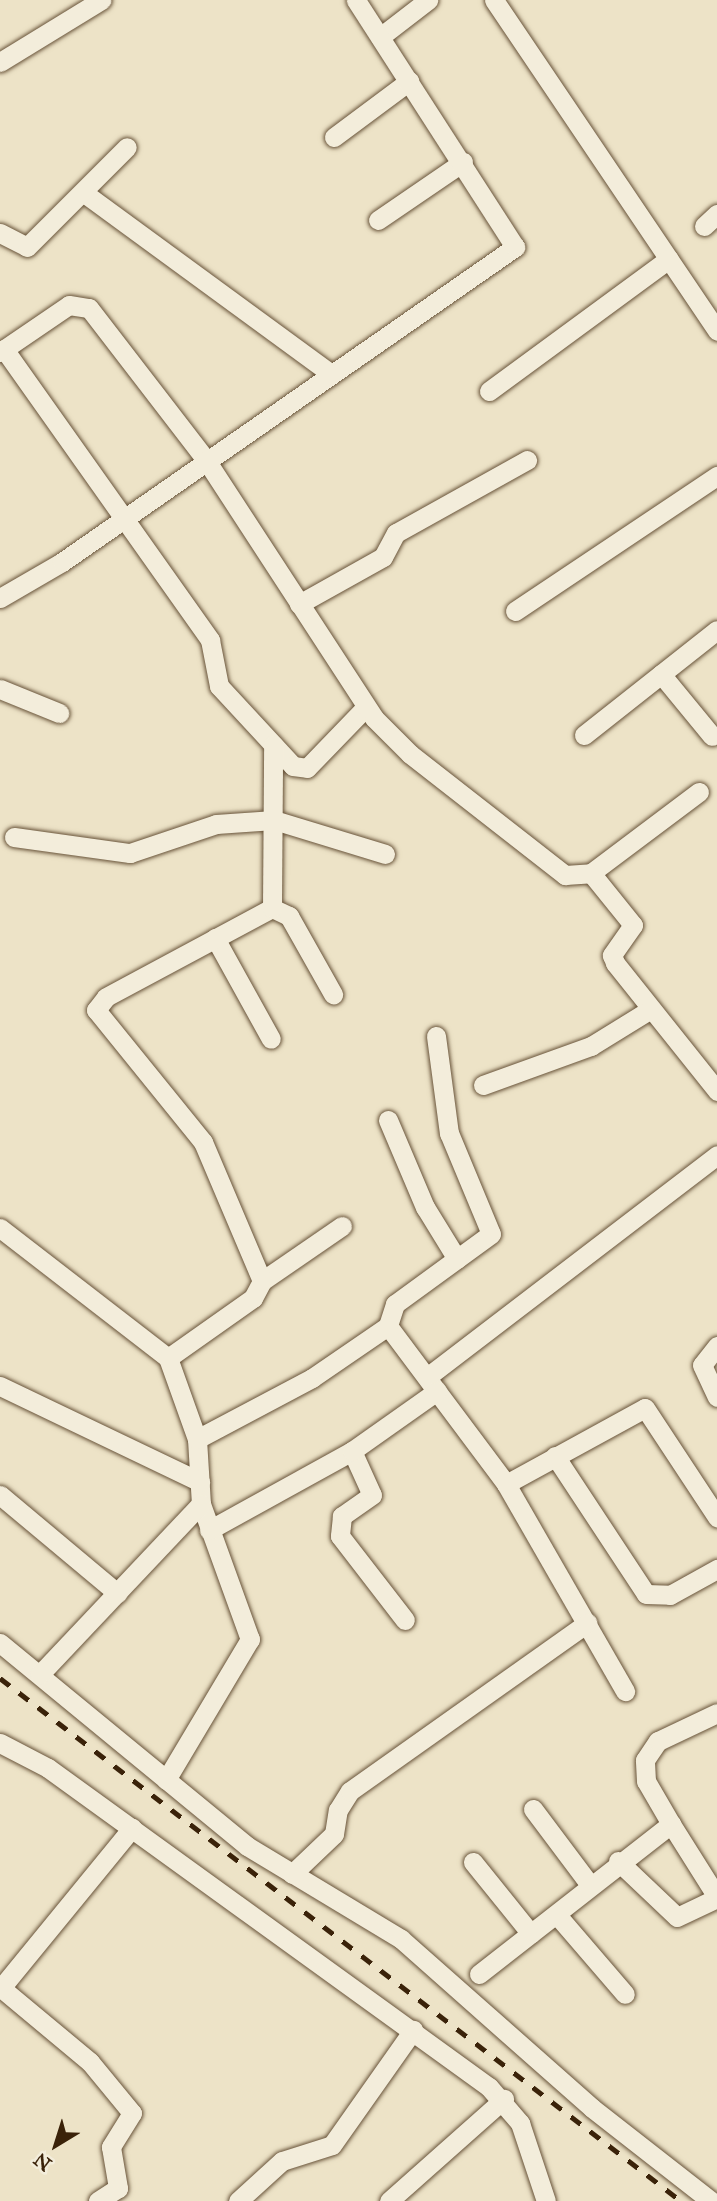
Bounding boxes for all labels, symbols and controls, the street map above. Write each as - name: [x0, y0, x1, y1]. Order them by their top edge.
- north arrow: [21, 2110, 91, 2180]
- text: N: [29, 2148, 56, 2176]

